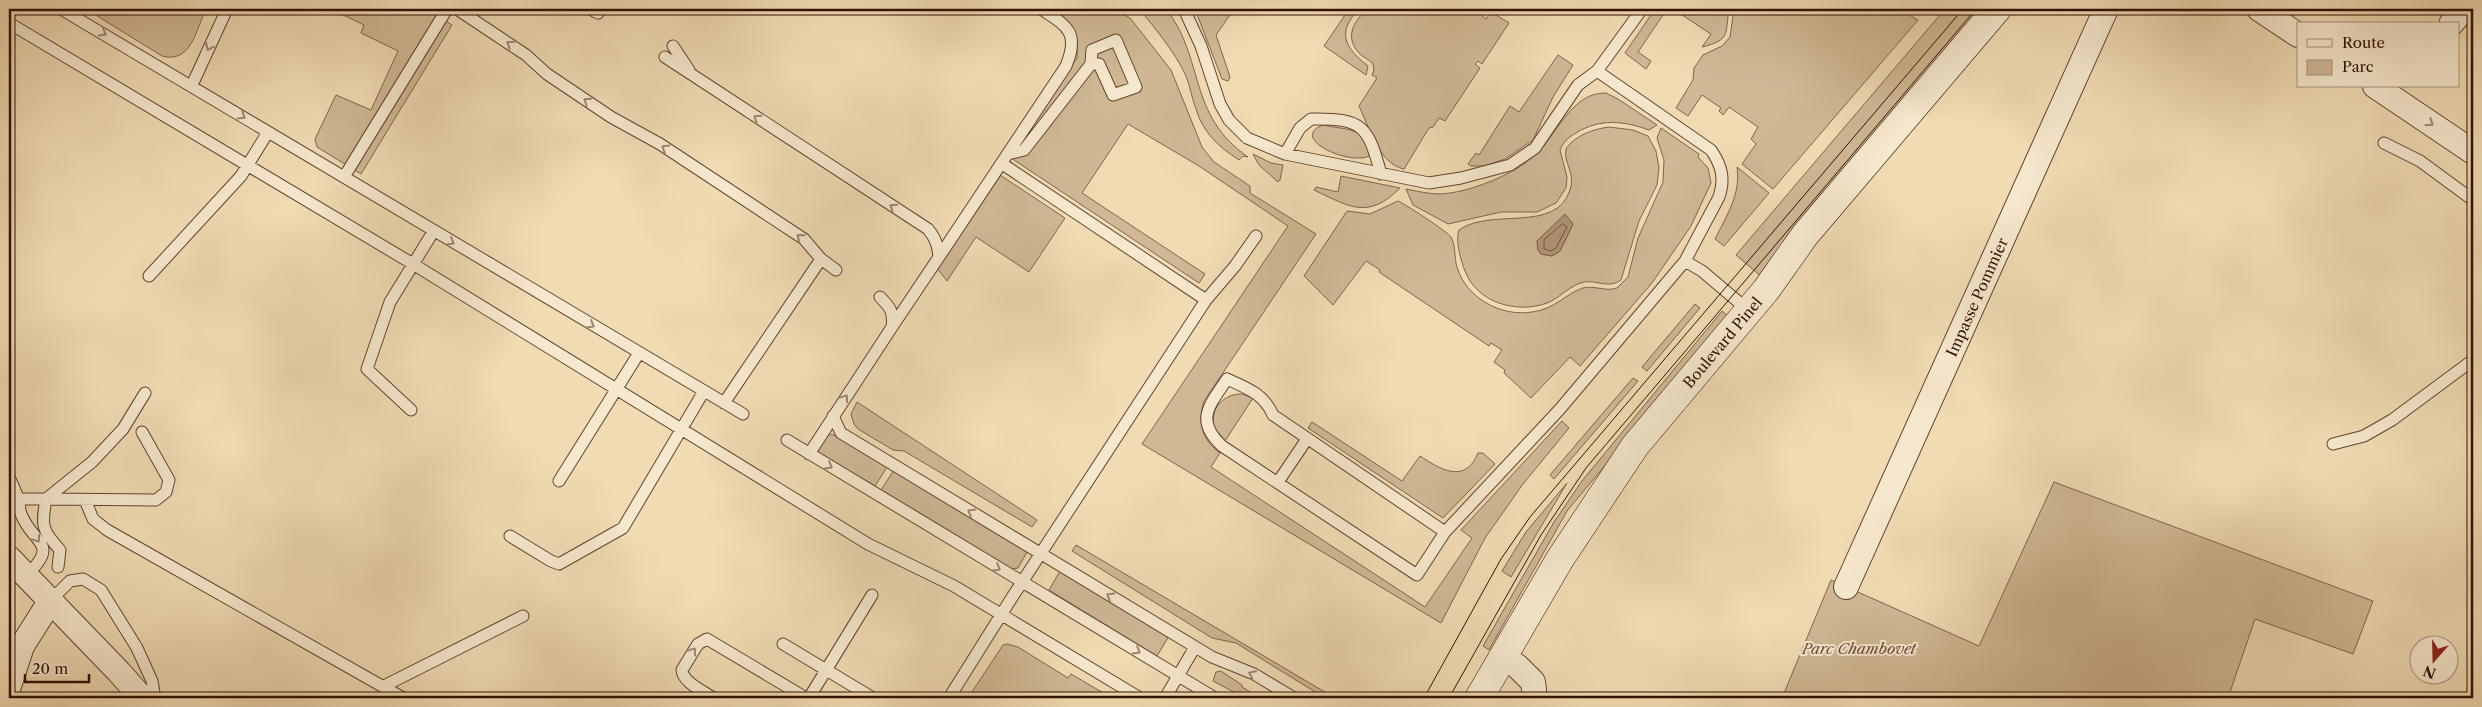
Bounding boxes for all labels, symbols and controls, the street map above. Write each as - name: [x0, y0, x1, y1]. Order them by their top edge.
- legend: [2297, 22, 2460, 88]
- one-way arrow: [97, 27, 106, 37]
- text: Route: [2342, 33, 2385, 52]
- one-way arrow: [506, 41, 515, 50]
- one-way arrow: [205, 42, 216, 51]
- text: Parc: [2342, 57, 2374, 76]
- one-way arrow: [583, 98, 593, 107]
- one-way arrow: [237, 110, 246, 120]
- one-way arrow: [753, 115, 763, 124]
- one-way arrow: [2425, 117, 2434, 126]
- one-way arrow: [662, 144, 671, 154]
- one-way arrow: [889, 203, 898, 213]
- one-way arrow: [797, 234, 806, 243]
- street label: Impasse Pommier: [1941, 234, 2012, 359]
- one-way arrow: [446, 236, 455, 246]
- street label: Boulevard Pinel: [1678, 292, 1766, 392]
- one-way arrow: [586, 318, 595, 328]
- one-way arrow: [838, 394, 848, 403]
- one-way arrow: [823, 459, 832, 469]
- one-way arrow: [968, 508, 977, 518]
- one-way arrow: [31, 534, 41, 543]
- one-way arrow: [992, 562, 1001, 572]
- one-way arrow: [1107, 592, 1116, 602]
- north arrow: [2410, 634, 2460, 684]
- park label: Parc Chambovet: [1801, 639, 1917, 658]
- one-way arrow: [1132, 645, 1141, 655]
- one-way arrow: [687, 647, 696, 657]
- scale bar: [25, 652, 89, 684]
- text: 20 m: [32, 659, 68, 678]
- text: N: [2421, 662, 2438, 683]
- one-way arrow: [1248, 670, 1257, 680]

